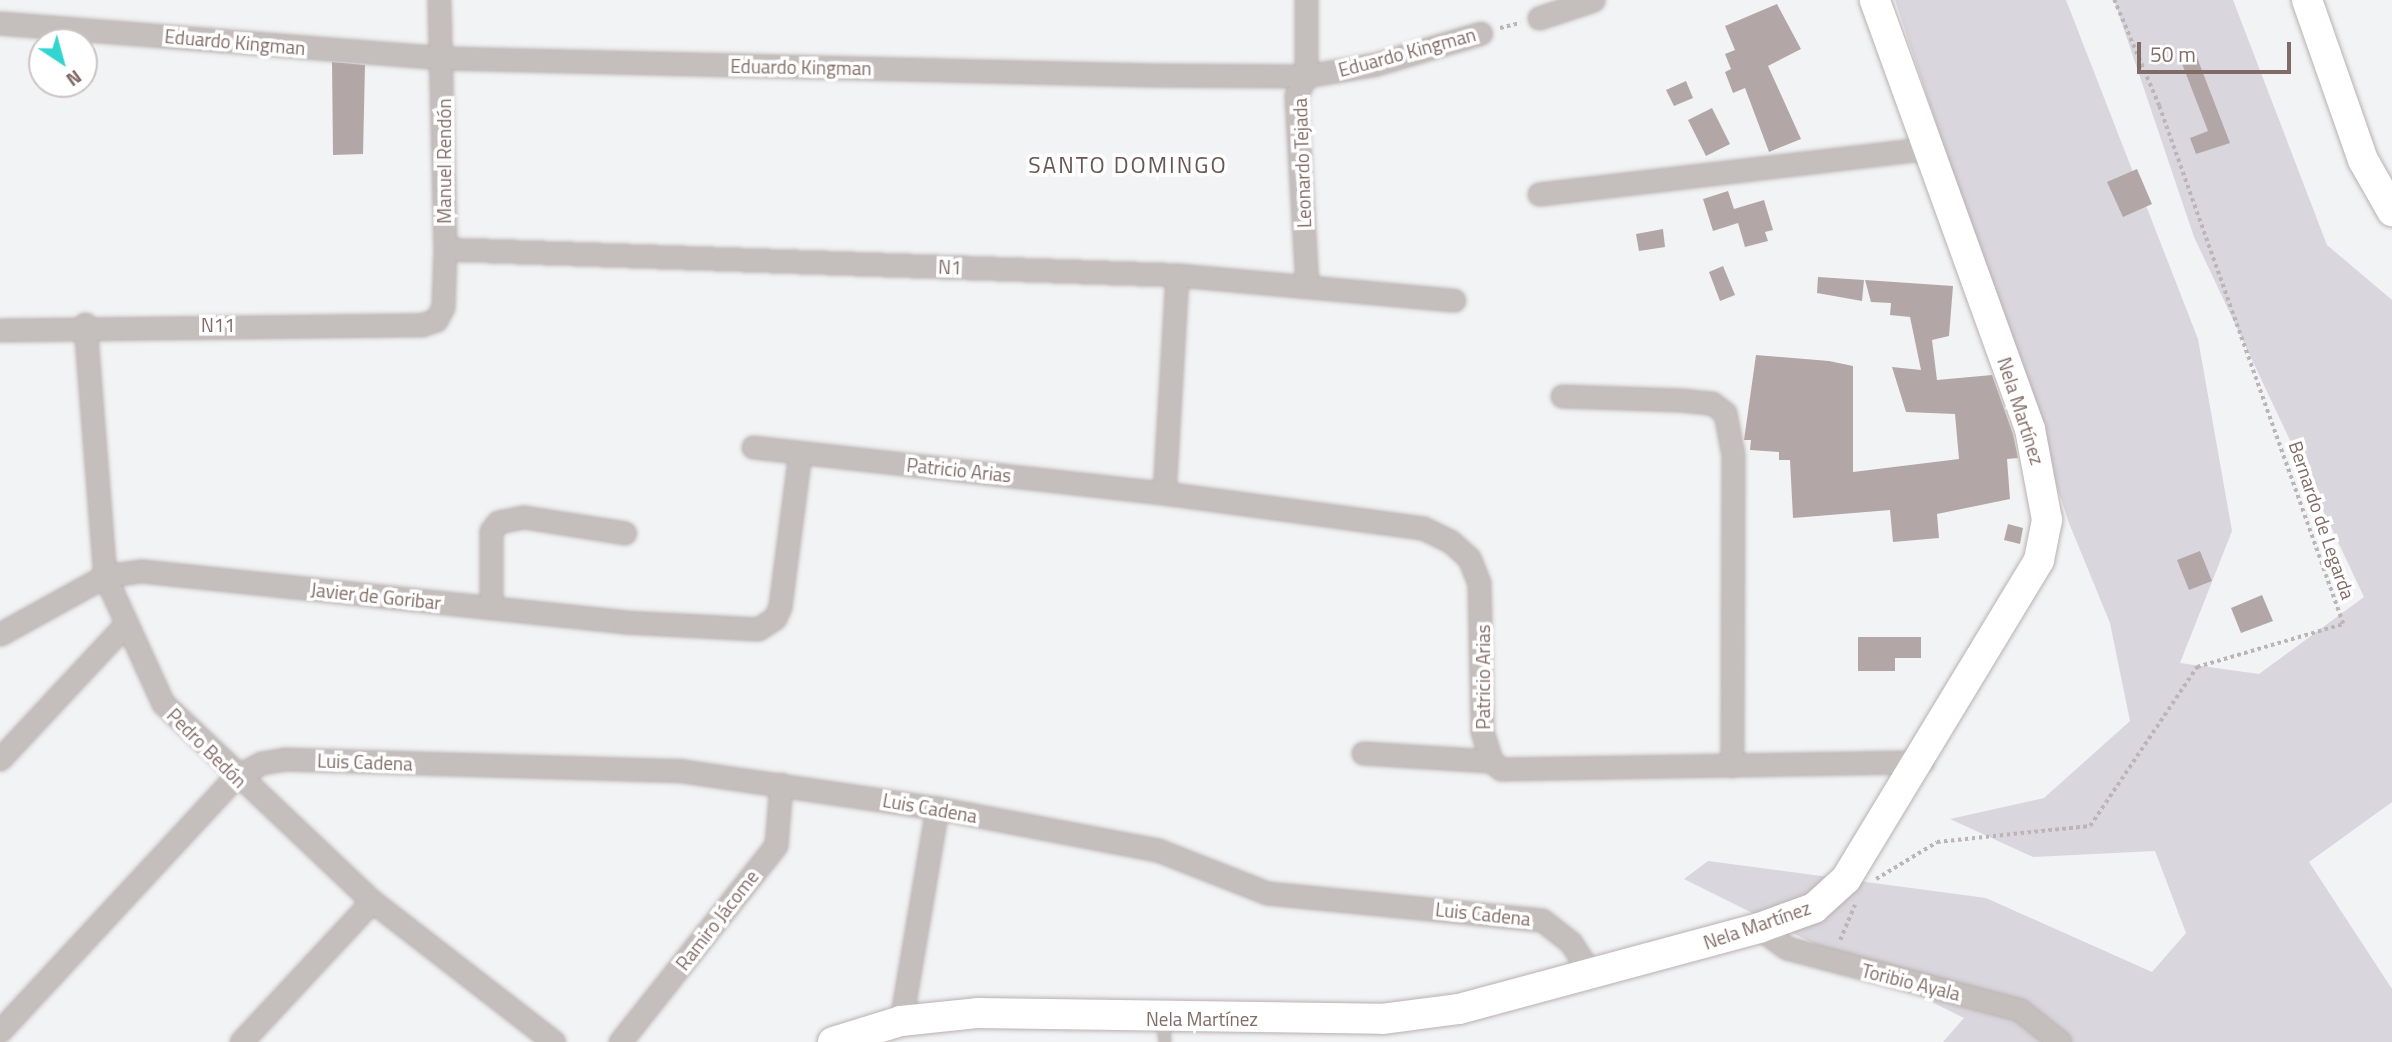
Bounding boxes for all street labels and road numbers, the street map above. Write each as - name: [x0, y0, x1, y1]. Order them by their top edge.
- street label: Eduardo Kingman: [1336, 23, 1478, 81]
- street label: Eduardo Kingman: [164, 24, 306, 60]
- street label: Eduardo Kingman: [730, 54, 872, 80]
- street label: Manuel Rendón: [433, 98, 455, 224]
- street label: Leonardo Tejada: [1288, 98, 1316, 228]
- street label: N1: [938, 255, 962, 279]
- street label: N11: [201, 314, 235, 336]
- street label: Nela Martínez: [1993, 354, 2049, 468]
- street label: Bernardo de Legarda: [2284, 438, 2360, 602]
- street label: Patricio Arias: [906, 453, 1012, 487]
- street label: Javier de Goribar: [310, 578, 442, 614]
- street label: Patricio Arias: [1472, 624, 1494, 730]
- street label: Pedro Bedón: [163, 704, 251, 792]
- street label: Luis Cadena: [317, 749, 413, 775]
- street label: Luis Cadena: [881, 788, 979, 828]
- street label: Ramiro Jácome: [671, 865, 763, 975]
- street label: Nela Martínez: [1700, 896, 1814, 954]
- street label: Luis Cadena: [1434, 898, 1532, 930]
- street label: Toribio Ayala: [1859, 959, 1963, 1005]
- street label: Nela Martínez: [1146, 1008, 1258, 1030]

